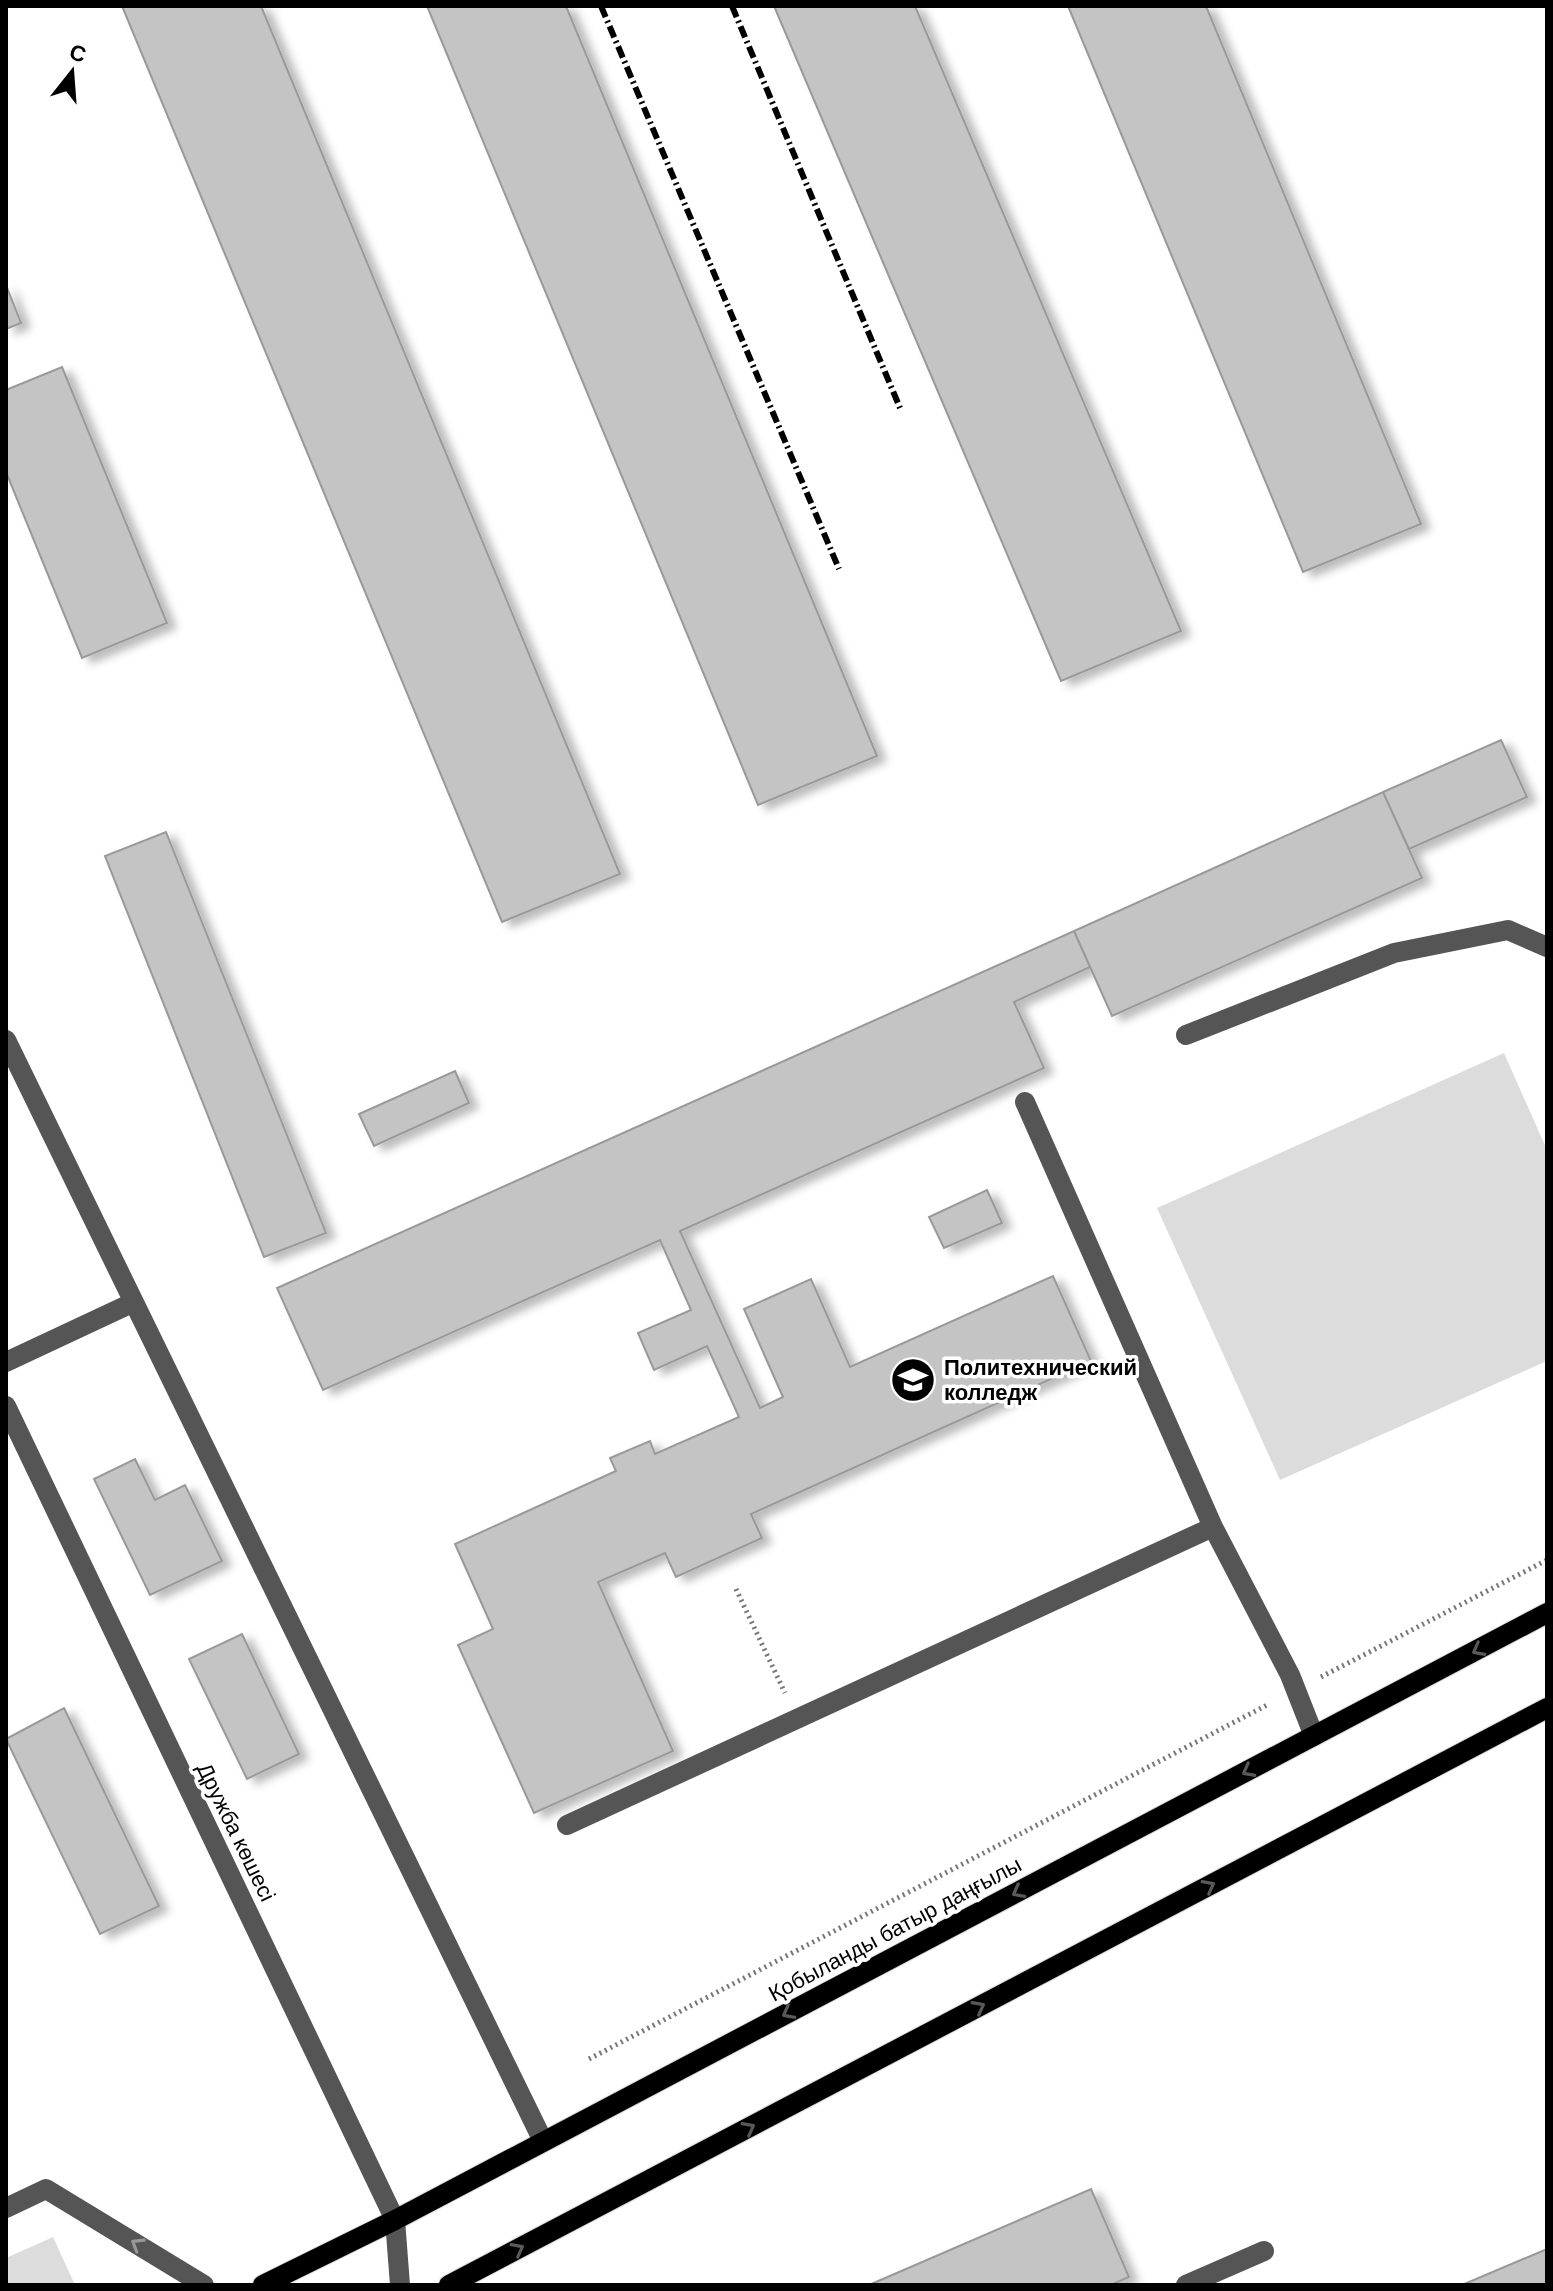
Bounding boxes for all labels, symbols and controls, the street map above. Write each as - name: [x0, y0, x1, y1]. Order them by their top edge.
- north arrow: [32, 32, 112, 112]
- text: С: [66, 37, 90, 70]
- place label: Политехнический колледж: [944, 1353, 1137, 1407]
- school or university icon: Политехнический колледж: [889, 1356, 937, 1404]
- one-way arrow: [1472, 1640, 1486, 1655]
- street label: Дружба көшесі: [190, 1758, 282, 1906]
- one-way arrow: [1242, 1761, 1256, 1776]
- street label: Қобыланды батыр даңғылы: [763, 1850, 1027, 2008]
- one-way arrow: [1200, 1880, 1215, 1895]
- one-way arrow: [1011, 1882, 1026, 1897]
- one-way arrow: [970, 2001, 985, 2016]
- one-way arrow: [781, 2003, 796, 2018]
- one-way arrow: [740, 2122, 755, 2137]
- one-way arrow: [131, 2239, 146, 2254]
- one-way arrow: [510, 2243, 525, 2258]

